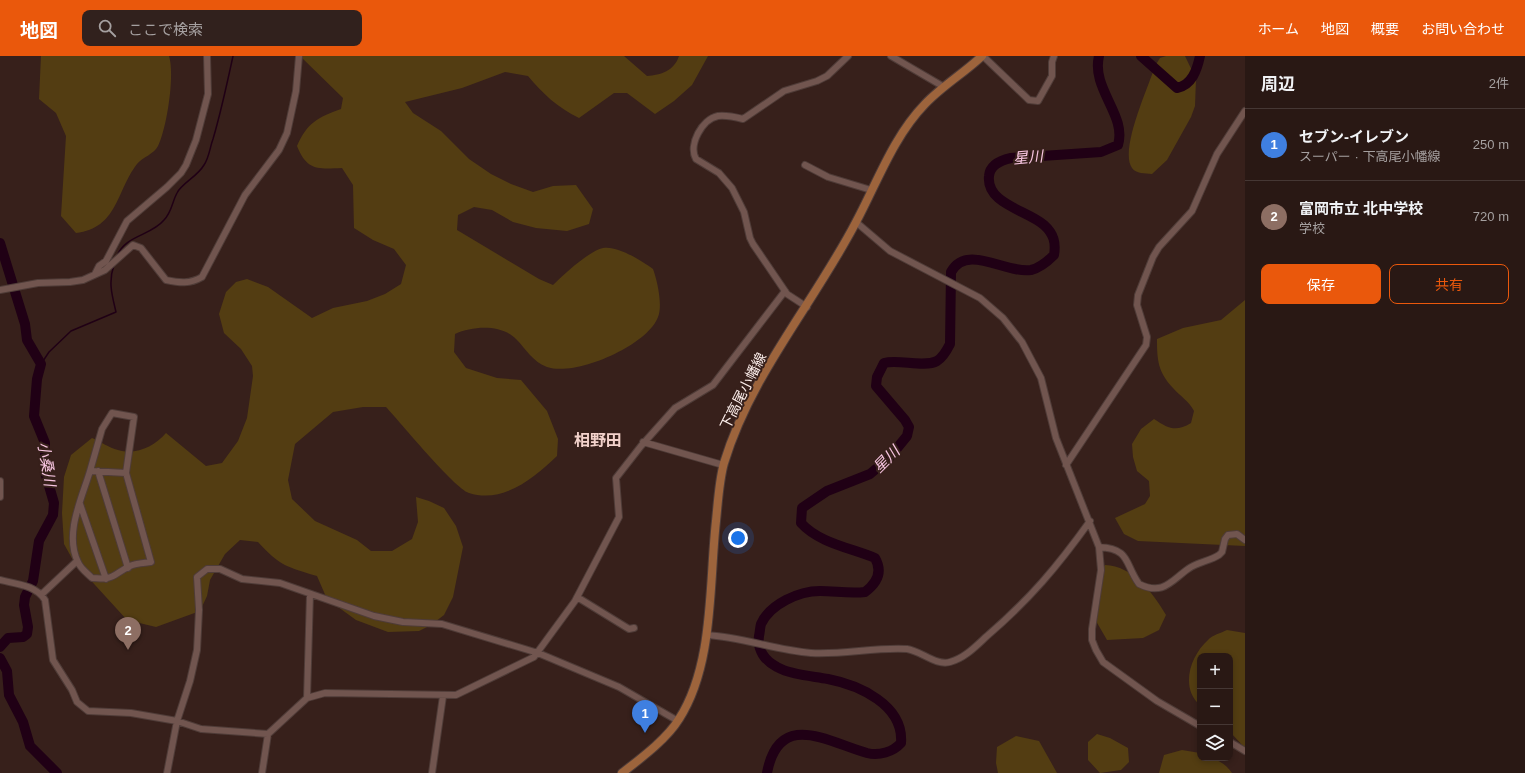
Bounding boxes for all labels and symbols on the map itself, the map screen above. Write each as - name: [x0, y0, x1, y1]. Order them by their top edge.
- water label: 星川: [1012, 147, 1046, 167]
- street label: 下高尾小幡線: [717, 350, 769, 432]
- district label: 相野田: [574, 432, 622, 449]
- water label: 小桑川: [35, 440, 59, 490]
- water label: 星川: [869, 441, 904, 476]
- your location: [728, 528, 748, 548]
- pin: 2: [115, 617, 141, 650]
- pin: 1: [632, 700, 658, 733]

